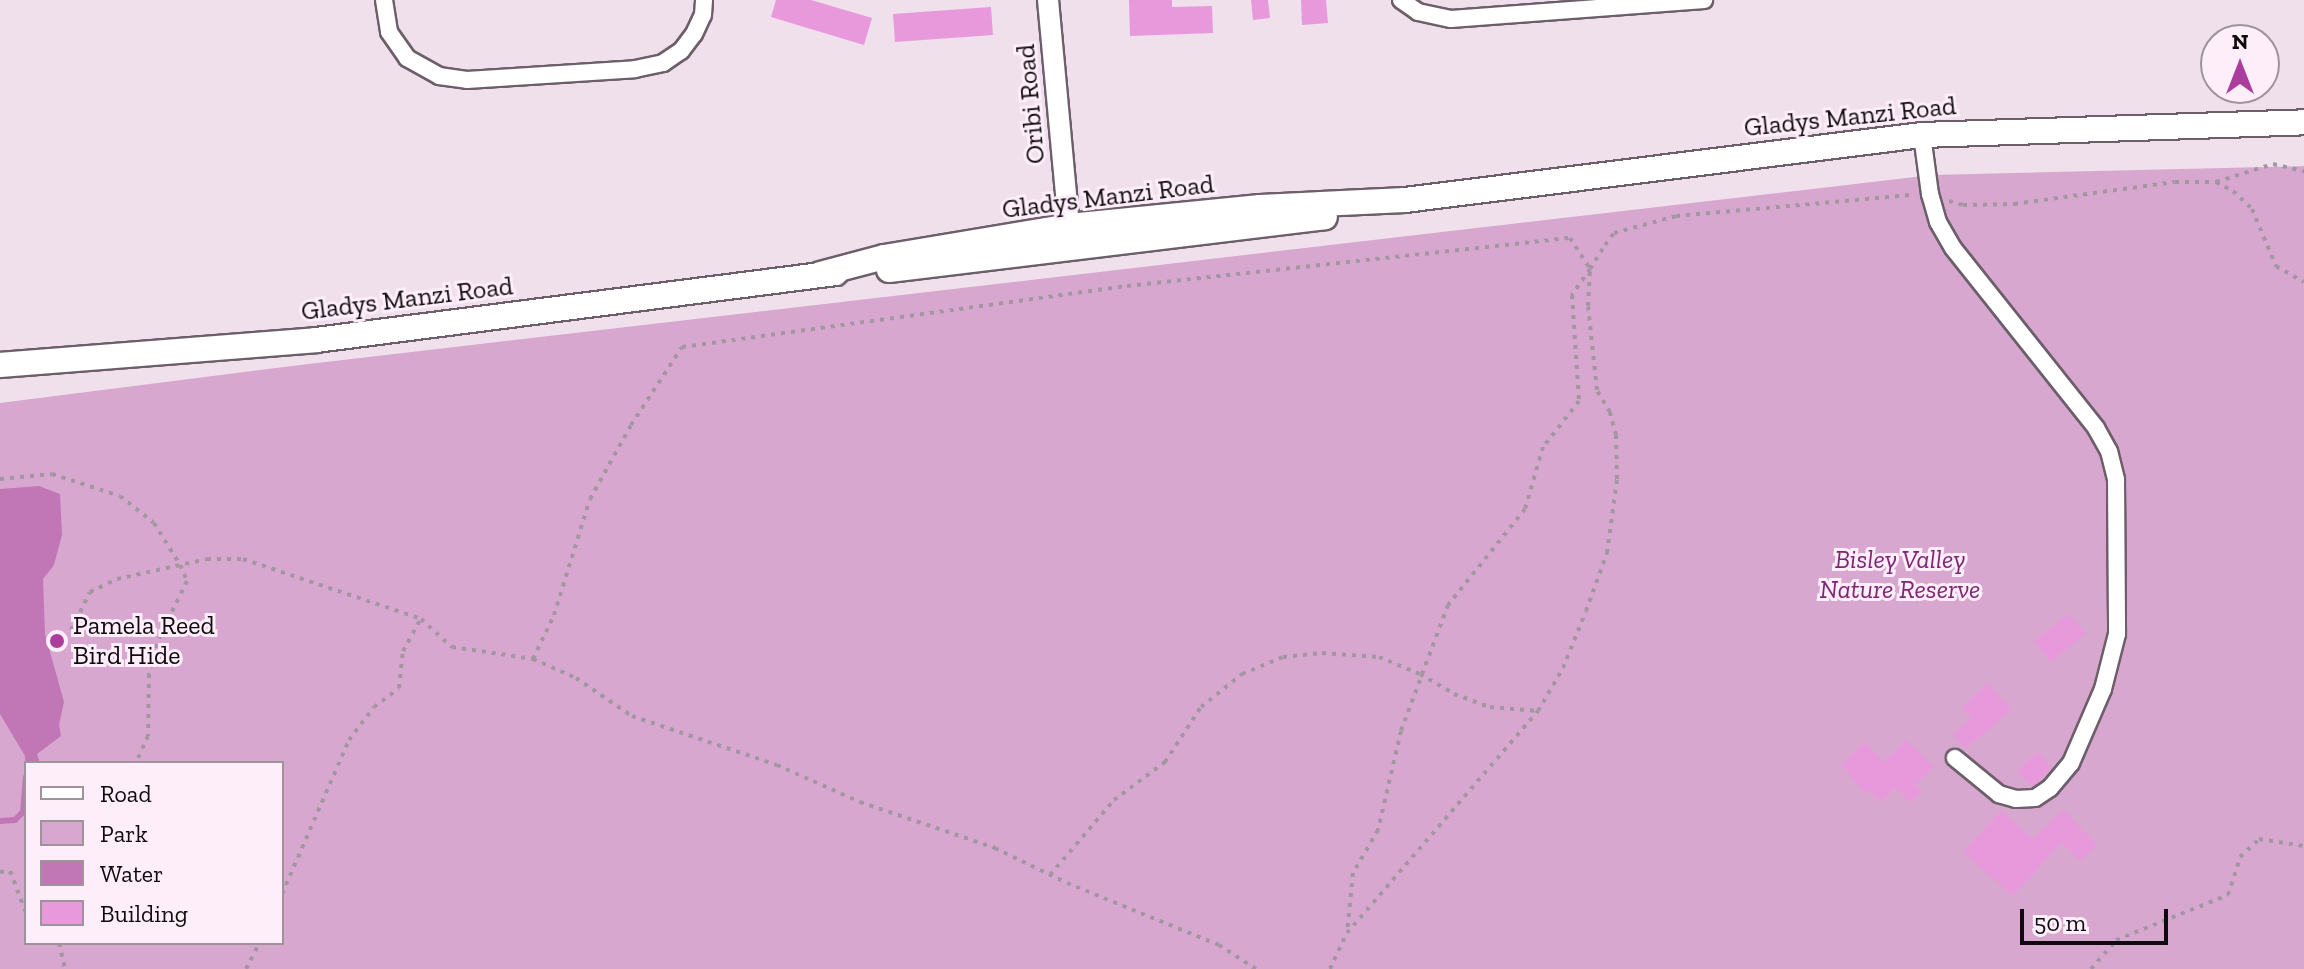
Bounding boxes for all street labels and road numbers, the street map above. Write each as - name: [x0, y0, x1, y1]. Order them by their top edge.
- street label: Oribi Road: [1010, 43, 1052, 165]
- street label: Gladys Manzi Road: [1742, 90, 1958, 144]
- street label: Gladys Manzi Road: [1000, 169, 1216, 225]
- street label: Gladys Manzi Road: [299, 271, 515, 327]

